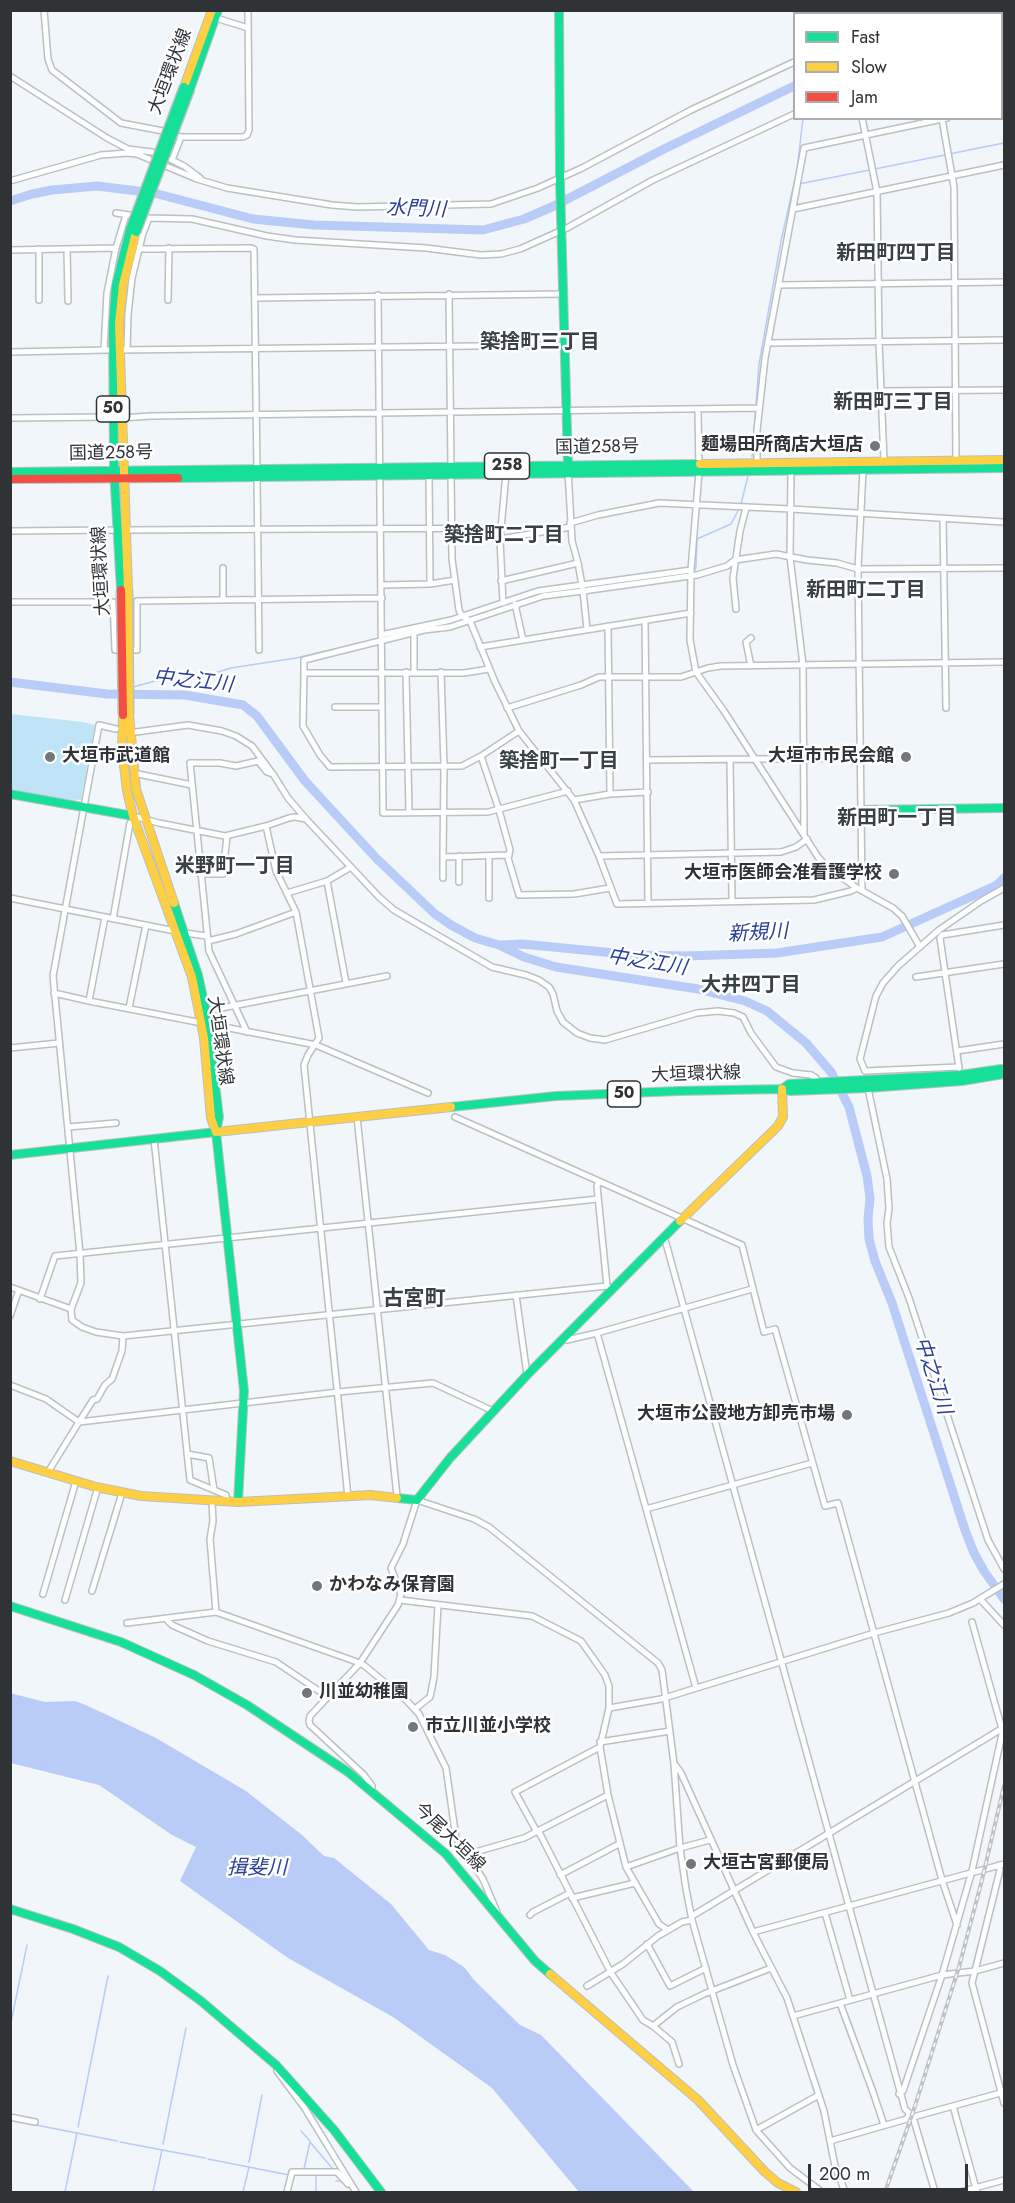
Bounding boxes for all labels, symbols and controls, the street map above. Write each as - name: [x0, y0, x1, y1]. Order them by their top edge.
- legend: [793, 12, 1003, 120]
- text: Fast: [851, 24, 880, 50]
- street label: 大垣環状線: [145, 26, 197, 118]
- text: Slow: [851, 54, 887, 80]
- text: Jam: [851, 84, 878, 110]
- water label: 水門川: [386, 197, 446, 223]
- district label: 新田町四丁目: [836, 242, 956, 266]
- district label: 築捨町三丁目: [480, 331, 600, 355]
- district label: 新田町三丁目: [833, 391, 953, 415]
- road number: 50: [96, 396, 130, 422]
- place label: 麺場田所商店大垣店: [701, 435, 863, 457]
- street label: 国道258号: [555, 436, 639, 460]
- marker: 麺場田所商店大垣店: [868, 439, 882, 453]
- street label: 国道258号: [69, 442, 153, 466]
- road number: 258: [484, 453, 530, 479]
- district label: 築捨町二丁目: [444, 524, 564, 548]
- street label: 大垣環状線: [89, 525, 115, 617]
- district label: 新田町二丁目: [806, 579, 926, 603]
- water label: 中之江川: [152, 666, 234, 698]
- place label: 大垣市武道館: [62, 746, 170, 768]
- place label: 大垣市市民会館: [768, 746, 894, 768]
- marker: 大垣市武道館: [43, 750, 57, 764]
- district label: 築捨町一丁目: [499, 750, 619, 774]
- marker: 大垣市市民会館: [899, 750, 913, 764]
- district label: 新田町一丁目: [837, 807, 957, 831]
- district label: 米野町一丁目: [175, 855, 295, 879]
- place label: 大垣市医師会准看護学校: [684, 863, 882, 885]
- marker: 大垣市医師会准看護学校: [887, 867, 901, 881]
- water label: 新規川: [727, 920, 789, 948]
- water label: 中之江川: [606, 945, 688, 981]
- district label: 大井四丁目: [701, 974, 801, 998]
- street label: 大垣環状線: [202, 995, 236, 1087]
- street label: 大垣環状線: [651, 1063, 741, 1087]
- road number: 50: [608, 1081, 640, 1107]
- district label: 古宮町: [383, 1287, 445, 1313]
- water label: 中之江川: [908, 1334, 956, 1418]
- place label: 大垣市公設地方卸売市場: [637, 1404, 835, 1426]
- marker: 大垣市公設地方卸売市場: [840, 1408, 854, 1422]
- place label: かわなみ保育園: [329, 1575, 455, 1597]
- marker: かわなみ保育園: [310, 1579, 324, 1593]
- place label: 川並幼稚園: [319, 1682, 409, 1704]
- marker: 川並幼稚園: [300, 1686, 314, 1700]
- place label: 市立川並小学校: [425, 1716, 551, 1738]
- marker: 市立川並小学校: [406, 1720, 420, 1734]
- street label: 今尾大垣線: [409, 1799, 489, 1877]
- place label: 大垣古宮郵便局: [703, 1853, 829, 1875]
- water label: 揖斐川: [227, 1857, 287, 1881]
- marker: 大垣古宮郵便局: [684, 1857, 698, 1871]
- scale bar: [811, 2152, 972, 2190]
- text: 200 m: [819, 2161, 870, 2187]

